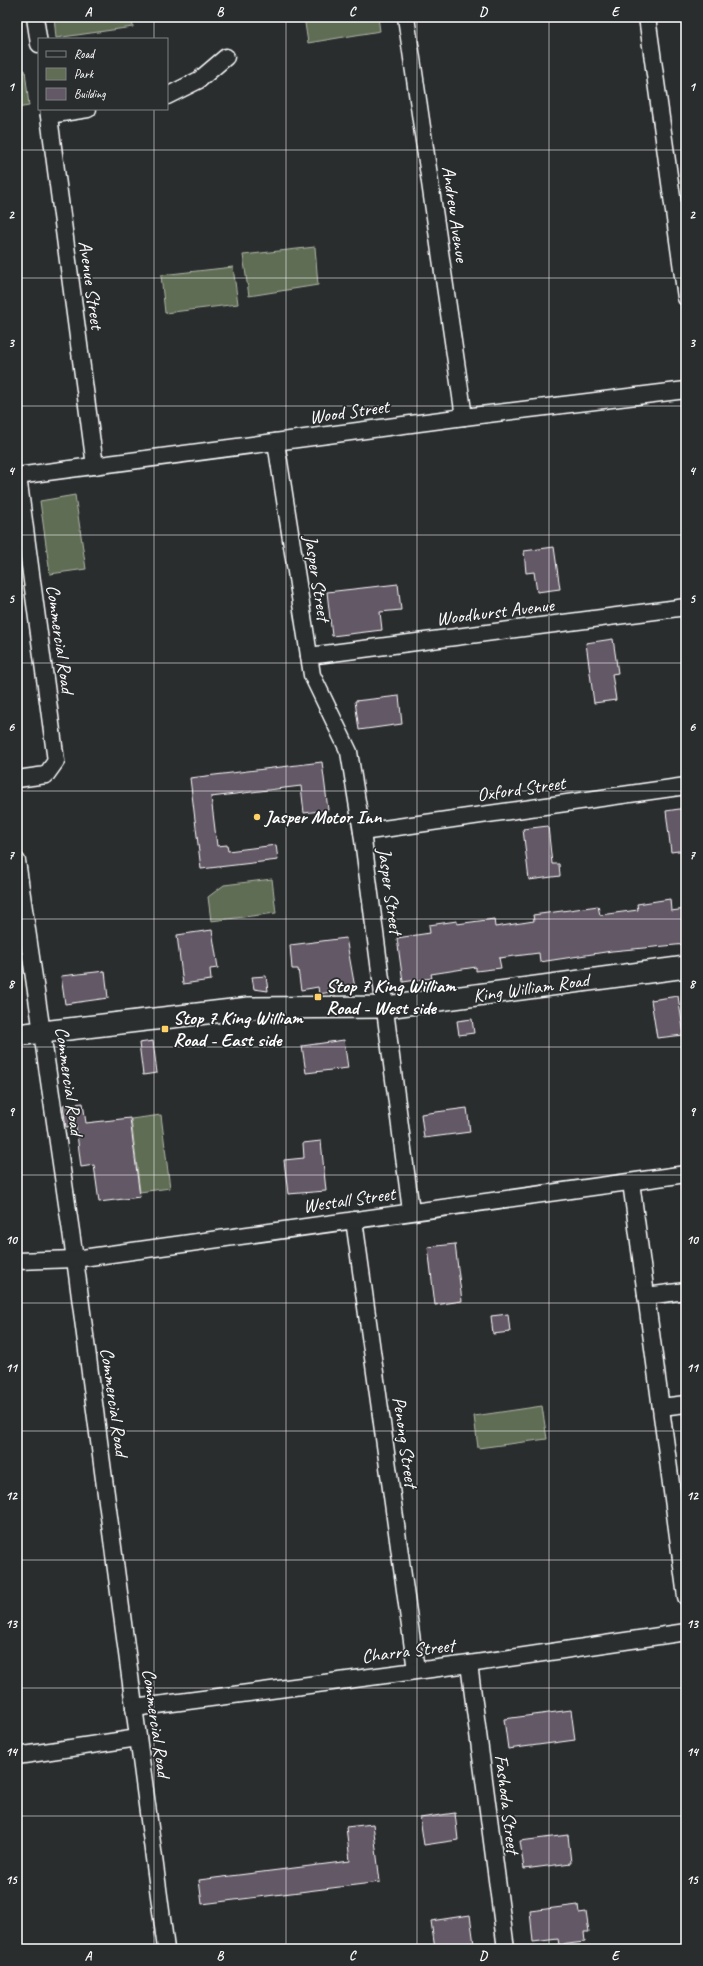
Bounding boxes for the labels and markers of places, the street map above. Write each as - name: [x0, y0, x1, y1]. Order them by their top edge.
- place label: Jasper Motor Inn: [263, 805, 383, 829]
- marker: Jasper Motor Inn: [252, 812, 262, 822]
- place label: Stop 7 King William Road - West side: [326, 974, 457, 1020]
- marker: Stop 7 King William Road - West side: [313, 992, 323, 1002]
- place label: Stop 7 King William Road - East side: [173, 1006, 304, 1052]
- marker: Stop 7 King William Road - East side: [160, 1024, 170, 1034]

